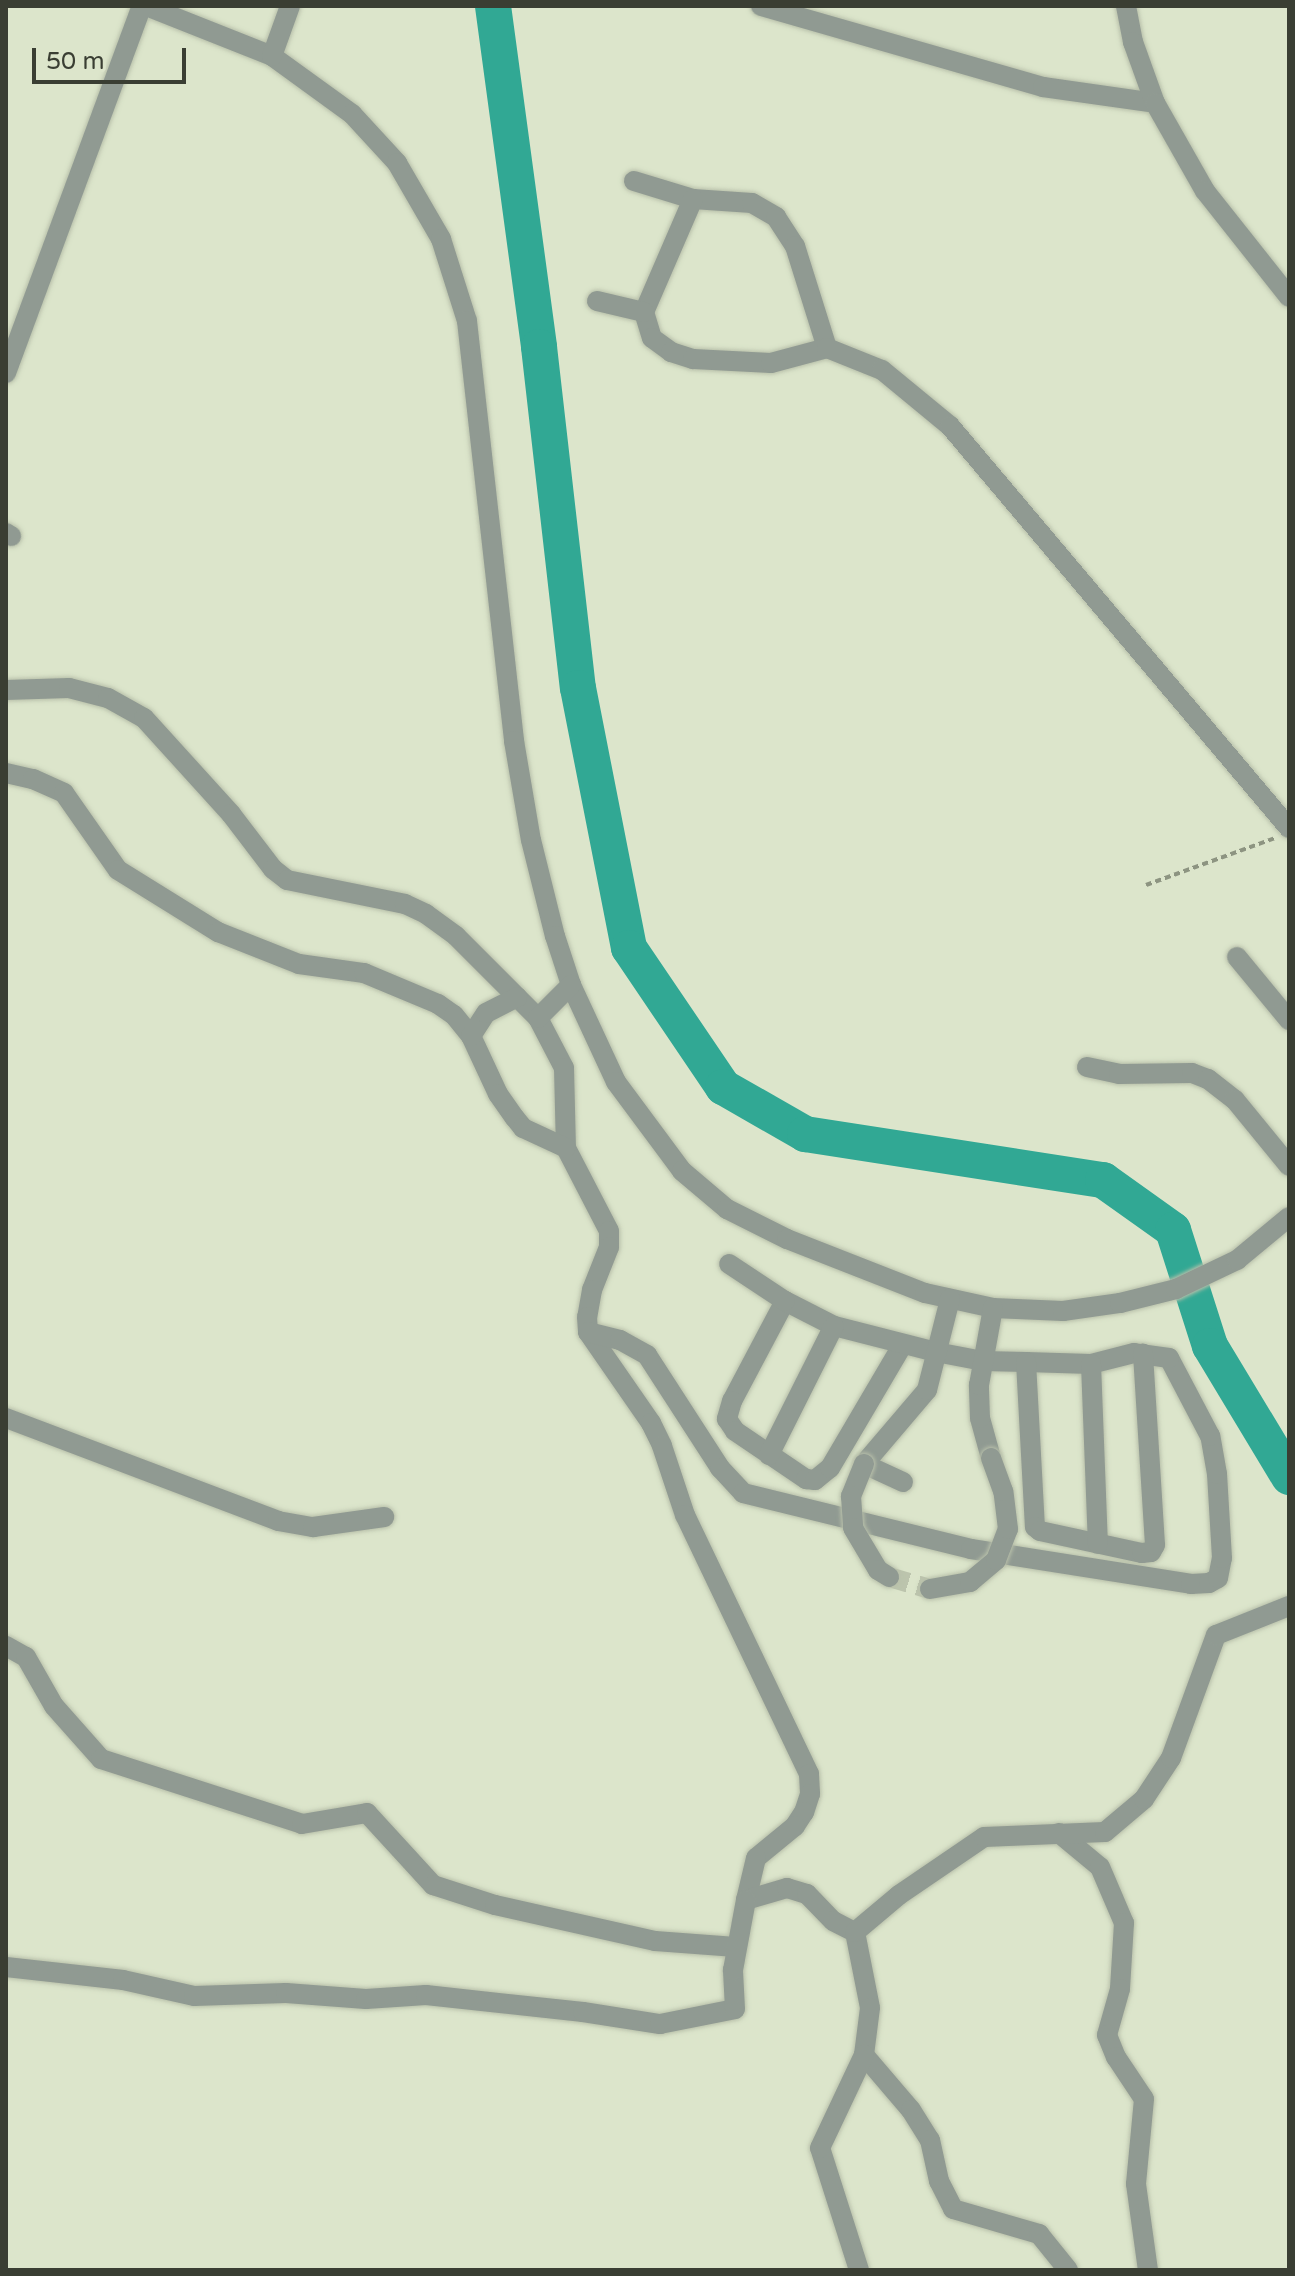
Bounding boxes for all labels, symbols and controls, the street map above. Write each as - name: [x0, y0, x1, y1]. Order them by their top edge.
- scale bar: [36, 32, 190, 82]
- text: 50 m: [46, 47, 104, 76]

